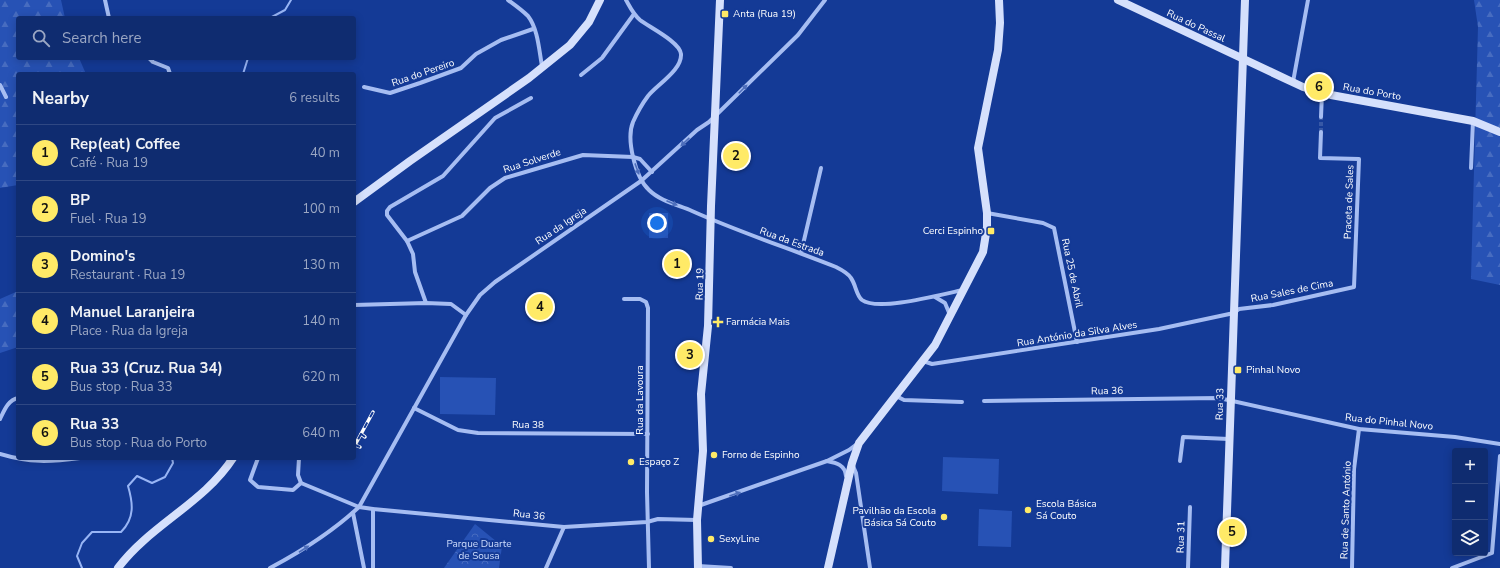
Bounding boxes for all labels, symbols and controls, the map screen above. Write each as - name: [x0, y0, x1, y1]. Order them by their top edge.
- street label: Rua do Passal: [1164, 6, 1228, 46]
- place label: Anta (Rua 19): [733, 7, 796, 21]
- marker: Anta (Rua 19): [720, 9, 730, 19]
- search box: [16, 16, 356, 60]
- icon: search: [30, 27, 52, 49]
- text: Search here: [62, 28, 142, 48]
- street label: Rua do Pereiro: [390, 56, 457, 90]
- pin: 6: [1306, 72, 1332, 102]
- street label: Rua do Porto: [1342, 80, 1403, 104]
- one-way arrow: [738, 84, 748, 94]
- text: Nearby: [32, 87, 89, 110]
- text: 6 results: [289, 89, 340, 107]
- text: Rep(eat) Coffee: [70, 134, 180, 154]
- one-way arrow: [680, 137, 690, 146]
- pin: 2: [723, 141, 749, 171]
- text: 1: [41, 144, 49, 162]
- text: 40 m: [310, 144, 340, 162]
- street label: Rua Solverde: [501, 145, 563, 177]
- text: Café · Rua 19: [70, 154, 148, 172]
- one-way arrow: [634, 163, 640, 175]
- street label: Praceta de Sales: [1341, 164, 1357, 239]
- text: BP: [70, 190, 90, 210]
- text: 2: [41, 200, 49, 218]
- text: 100 m: [302, 200, 340, 218]
- one-way arrow: [667, 200, 678, 206]
- street label: Rua da Igreja: [533, 204, 589, 248]
- text: Fuel · Rua 19: [70, 210, 147, 228]
- your location: [647, 213, 667, 233]
- street label: Rua da Estrada: [758, 224, 826, 260]
- place label: Cerci Espinho: [923, 224, 983, 238]
- marker: Cerci Espinho: [986, 226, 996, 236]
- street label: Rua 25 de Abril: [1058, 237, 1086, 309]
- text: Domino's: [70, 246, 135, 266]
- pin: 1: [664, 249, 690, 279]
- text: 3: [41, 256, 49, 274]
- text: 130 m: [302, 256, 340, 274]
- text: Restaurant · Rua 19: [70, 266, 185, 284]
- street label: Rua 19: [692, 268, 708, 300]
- street label: Rua Sales de Cima: [1249, 276, 1335, 306]
- pin: 4: [527, 292, 553, 322]
- text: Manuel Laranjeira: [70, 302, 195, 322]
- text: 4: [41, 312, 49, 330]
- text: 140 m: [302, 312, 340, 330]
- place label: Farmácia Mais: [726, 315, 790, 329]
- marker: Farmácia Mais: [713, 317, 723, 327]
- street label: Rua António da Silva Alves: [1016, 318, 1138, 350]
- text: Place · Rua da Igreja: [70, 322, 188, 340]
- pin: 3: [677, 340, 703, 370]
- text: Rua 33 (Cruz. Rua 34): [70, 358, 223, 378]
- place label: Pinhal Novo: [1246, 363, 1301, 377]
- street label: Rua da Lavoura: [633, 365, 647, 435]
- marker: Pinhal Novo: [1233, 365, 1243, 375]
- text: 5: [41, 368, 49, 386]
- text: 620 m: [302, 368, 340, 386]
- text: Bus stop · Rua 33: [70, 378, 173, 396]
- street label: Rua 36: [1091, 384, 1123, 398]
- street label: Rua 33: [1212, 388, 1228, 420]
- street label: Rua do Pinhal Novo: [1344, 410, 1434, 434]
- text: Rua 33: [70, 414, 119, 434]
- street label: Rua 38: [512, 418, 544, 432]
- text: 6: [41, 424, 49, 442]
- text: 640 m: [302, 424, 340, 442]
- text: Bus stop · Rua do Porto: [70, 434, 207, 452]
- place label: Forno de Espinho: [722, 448, 800, 462]
- map controls: [1452, 448, 1488, 556]
- button: +: [1452, 448, 1488, 484]
- marker: Forno de Espinho: [709, 450, 719, 460]
- place label: Espaço Z: [639, 455, 679, 469]
- marker: Espaço Z: [626, 457, 636, 467]
- street label: Rua de Santo António: [1337, 460, 1355, 559]
- button: −: [1452, 484, 1488, 520]
- one-way arrow: [729, 491, 741, 497]
- place label: Escola Básica Sá Couto: [1036, 497, 1097, 523]
- place label: Pavilhão da Escola Básica Sá Couto: [853, 504, 936, 530]
- marker: Escola Básica Sá Couto: [1023, 505, 1033, 515]
- street label: Rua 36: [512, 506, 546, 524]
- marker: Pavilhão da Escola Básica Sá Couto: [939, 512, 949, 522]
- pin: 5: [1219, 517, 1245, 547]
- button: layers: [1452, 520, 1488, 556]
- street label: Rua 31: [1173, 521, 1189, 553]
- place label: SexyLine: [719, 532, 759, 546]
- marker: SexyLine: [706, 534, 716, 544]
- park label: Parque Duarte de Sousa: [446, 537, 512, 563]
- one-way arrow: [299, 545, 309, 553]

